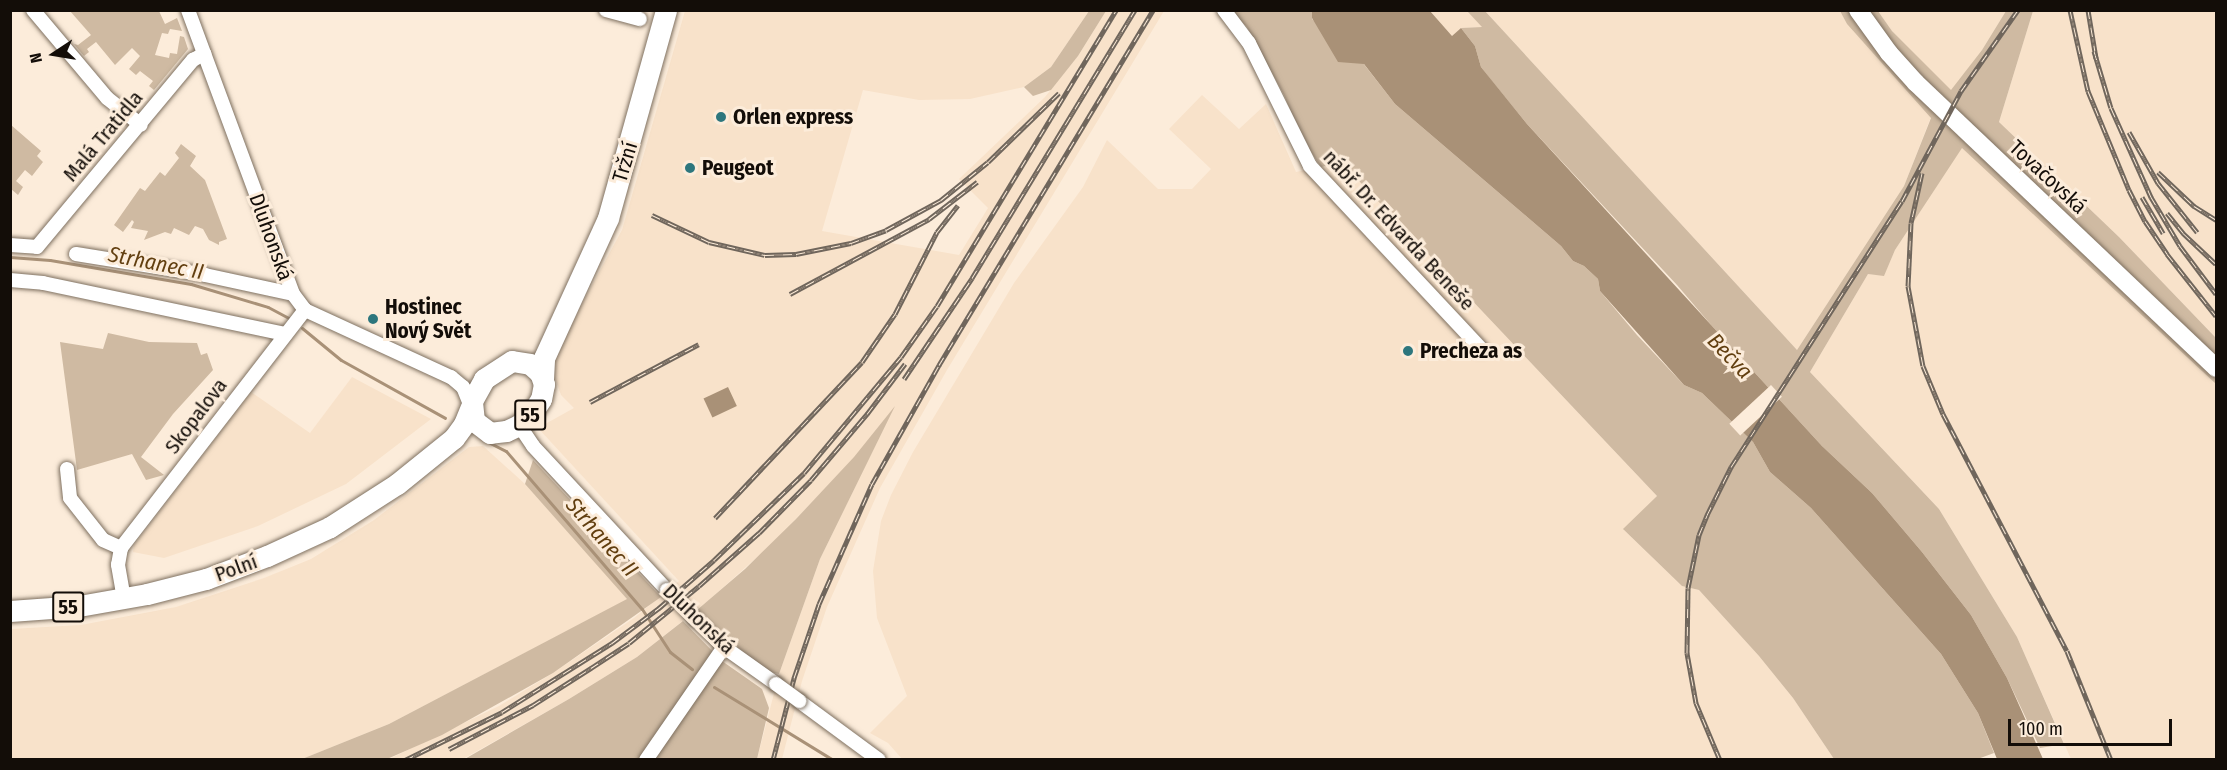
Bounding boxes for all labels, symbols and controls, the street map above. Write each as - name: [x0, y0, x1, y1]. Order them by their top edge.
- north arrow: [24, 24, 84, 84]
- text: N: [26, 51, 46, 65]
- street label: Malá Tratidla: [58, 85, 148, 187]
- place label: Orlen express: [733, 104, 853, 130]
- marker: Orlen express: [714, 110, 728, 124]
- street label: Tovačovská: [2004, 135, 2092, 219]
- street label: Tržní: [607, 139, 643, 185]
- street label: nábř. Dr. Edvarda Beneše: [1318, 144, 1480, 316]
- place label: Peugeot: [702, 155, 774, 181]
- marker: Peugeot: [683, 161, 697, 175]
- street label: Dluhonská: [244, 190, 298, 284]
- water label: Strhanec II: [106, 241, 206, 285]
- place label: Hostinec Nový Svět: [385, 294, 471, 344]
- marker: Hostinec Nový Svět: [366, 312, 380, 326]
- water label: Bečva: [1702, 328, 1758, 384]
- place label: Precheza as: [1420, 338, 1522, 364]
- marker: Precheza as: [1401, 344, 1415, 358]
- street label: Skopalova: [159, 373, 233, 459]
- road number: 55: [514, 398, 546, 432]
- water label: Strhanec II: [560, 492, 644, 582]
- street label: Polní: [211, 549, 261, 587]
- street label: Dluhonská: [658, 578, 740, 660]
- road number: 55: [52, 590, 84, 624]
- scale bar: [2011, 707, 2174, 745]
- text: 100 m: [2019, 718, 2063, 740]

